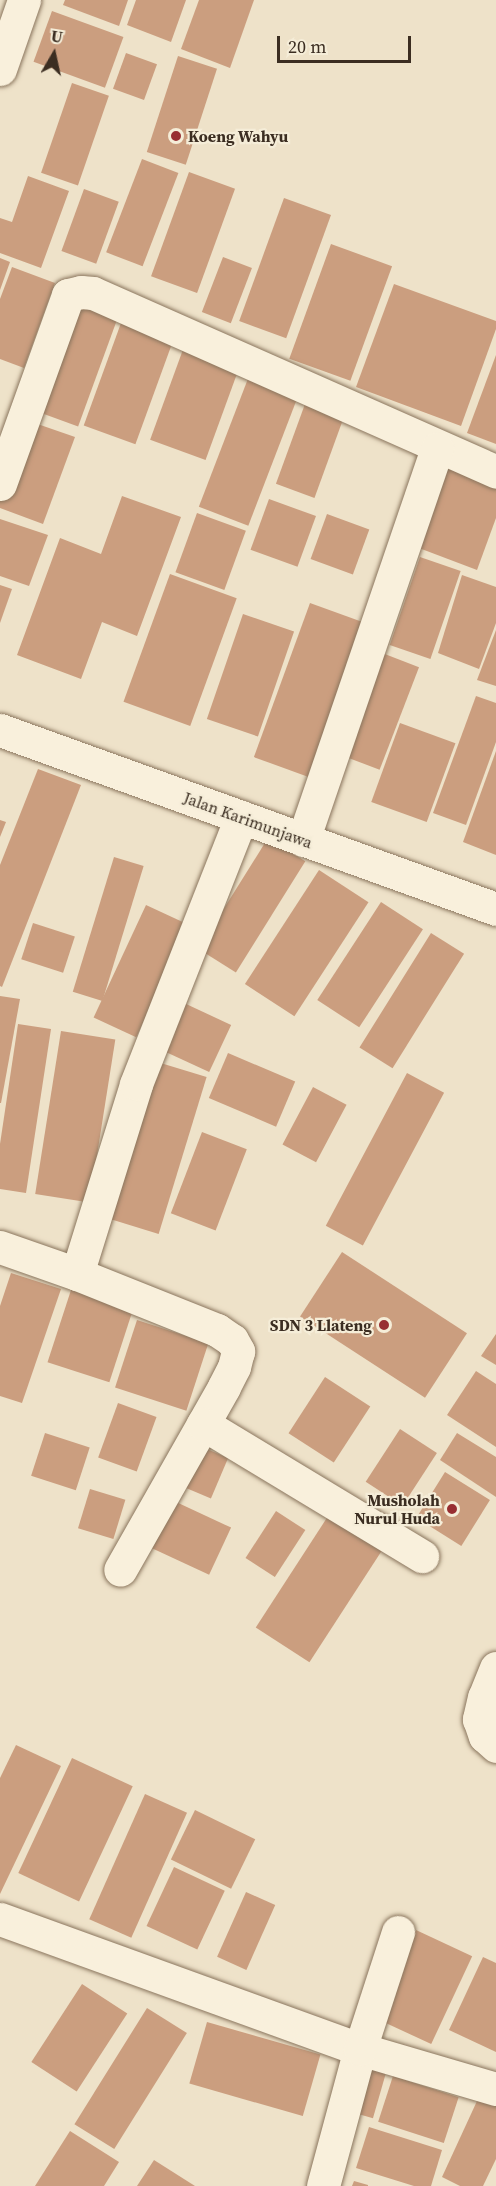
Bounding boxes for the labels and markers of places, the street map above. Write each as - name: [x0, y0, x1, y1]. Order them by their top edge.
- place label: Koeng Wahyu: [188, 126, 289, 146]
- marker: Koeng Wahyu: [169, 129, 183, 143]
- place label: SDN 3 Llateng: [270, 1315, 372, 1335]
- marker: SDN 3 Llateng: [377, 1318, 391, 1332]
- place label: Musholah Nurul Huda: [354, 1490, 440, 1528]
- marker: Musholah Nurul Huda: [445, 1502, 459, 1516]

